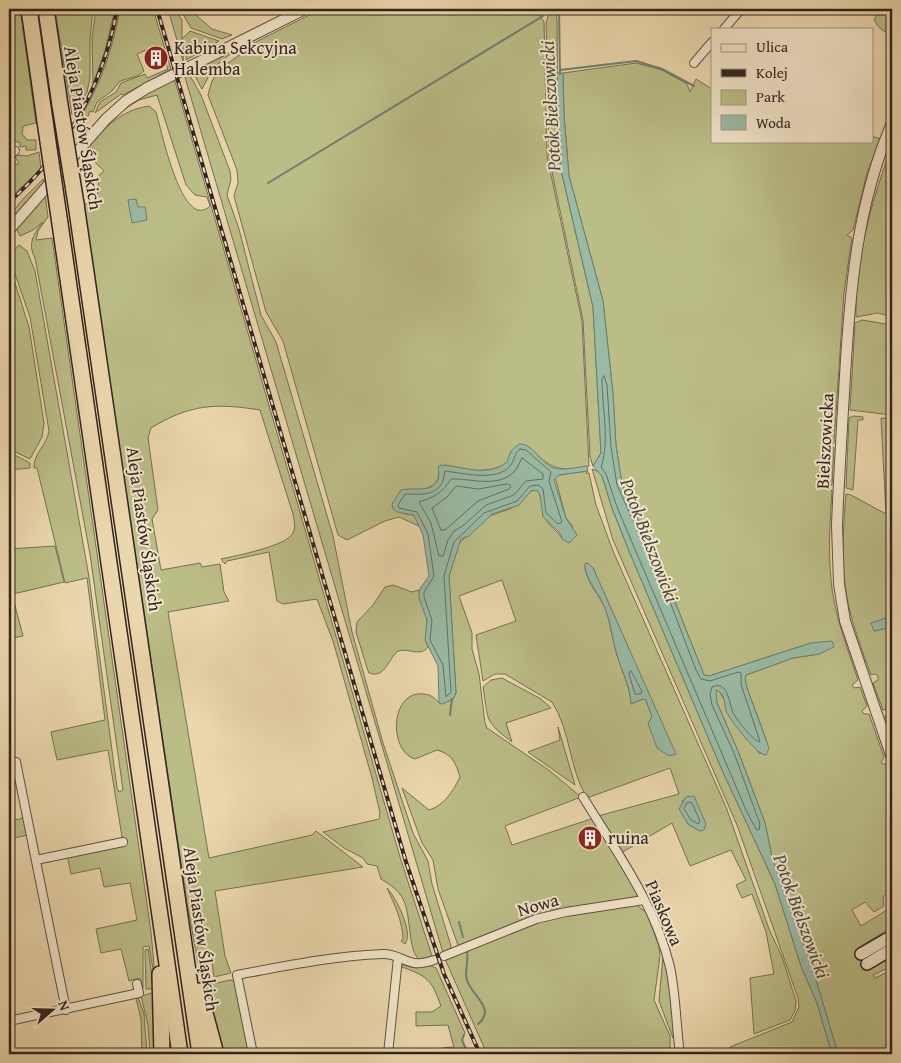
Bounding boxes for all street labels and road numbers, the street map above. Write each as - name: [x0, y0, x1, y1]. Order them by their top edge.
- street label: Aleja Piastów Śląskich: [57, 44, 110, 212]
- street label: Bielszowicka: [809, 392, 841, 490]
- street label: Aleja Piastów Śląskich: [120, 445, 169, 613]
- street label: Aleja Piastów Śląskich: [177, 845, 226, 1013]
- street label: Piaskowa: [639, 876, 691, 950]
- street label: Nowa: [514, 886, 562, 923]

